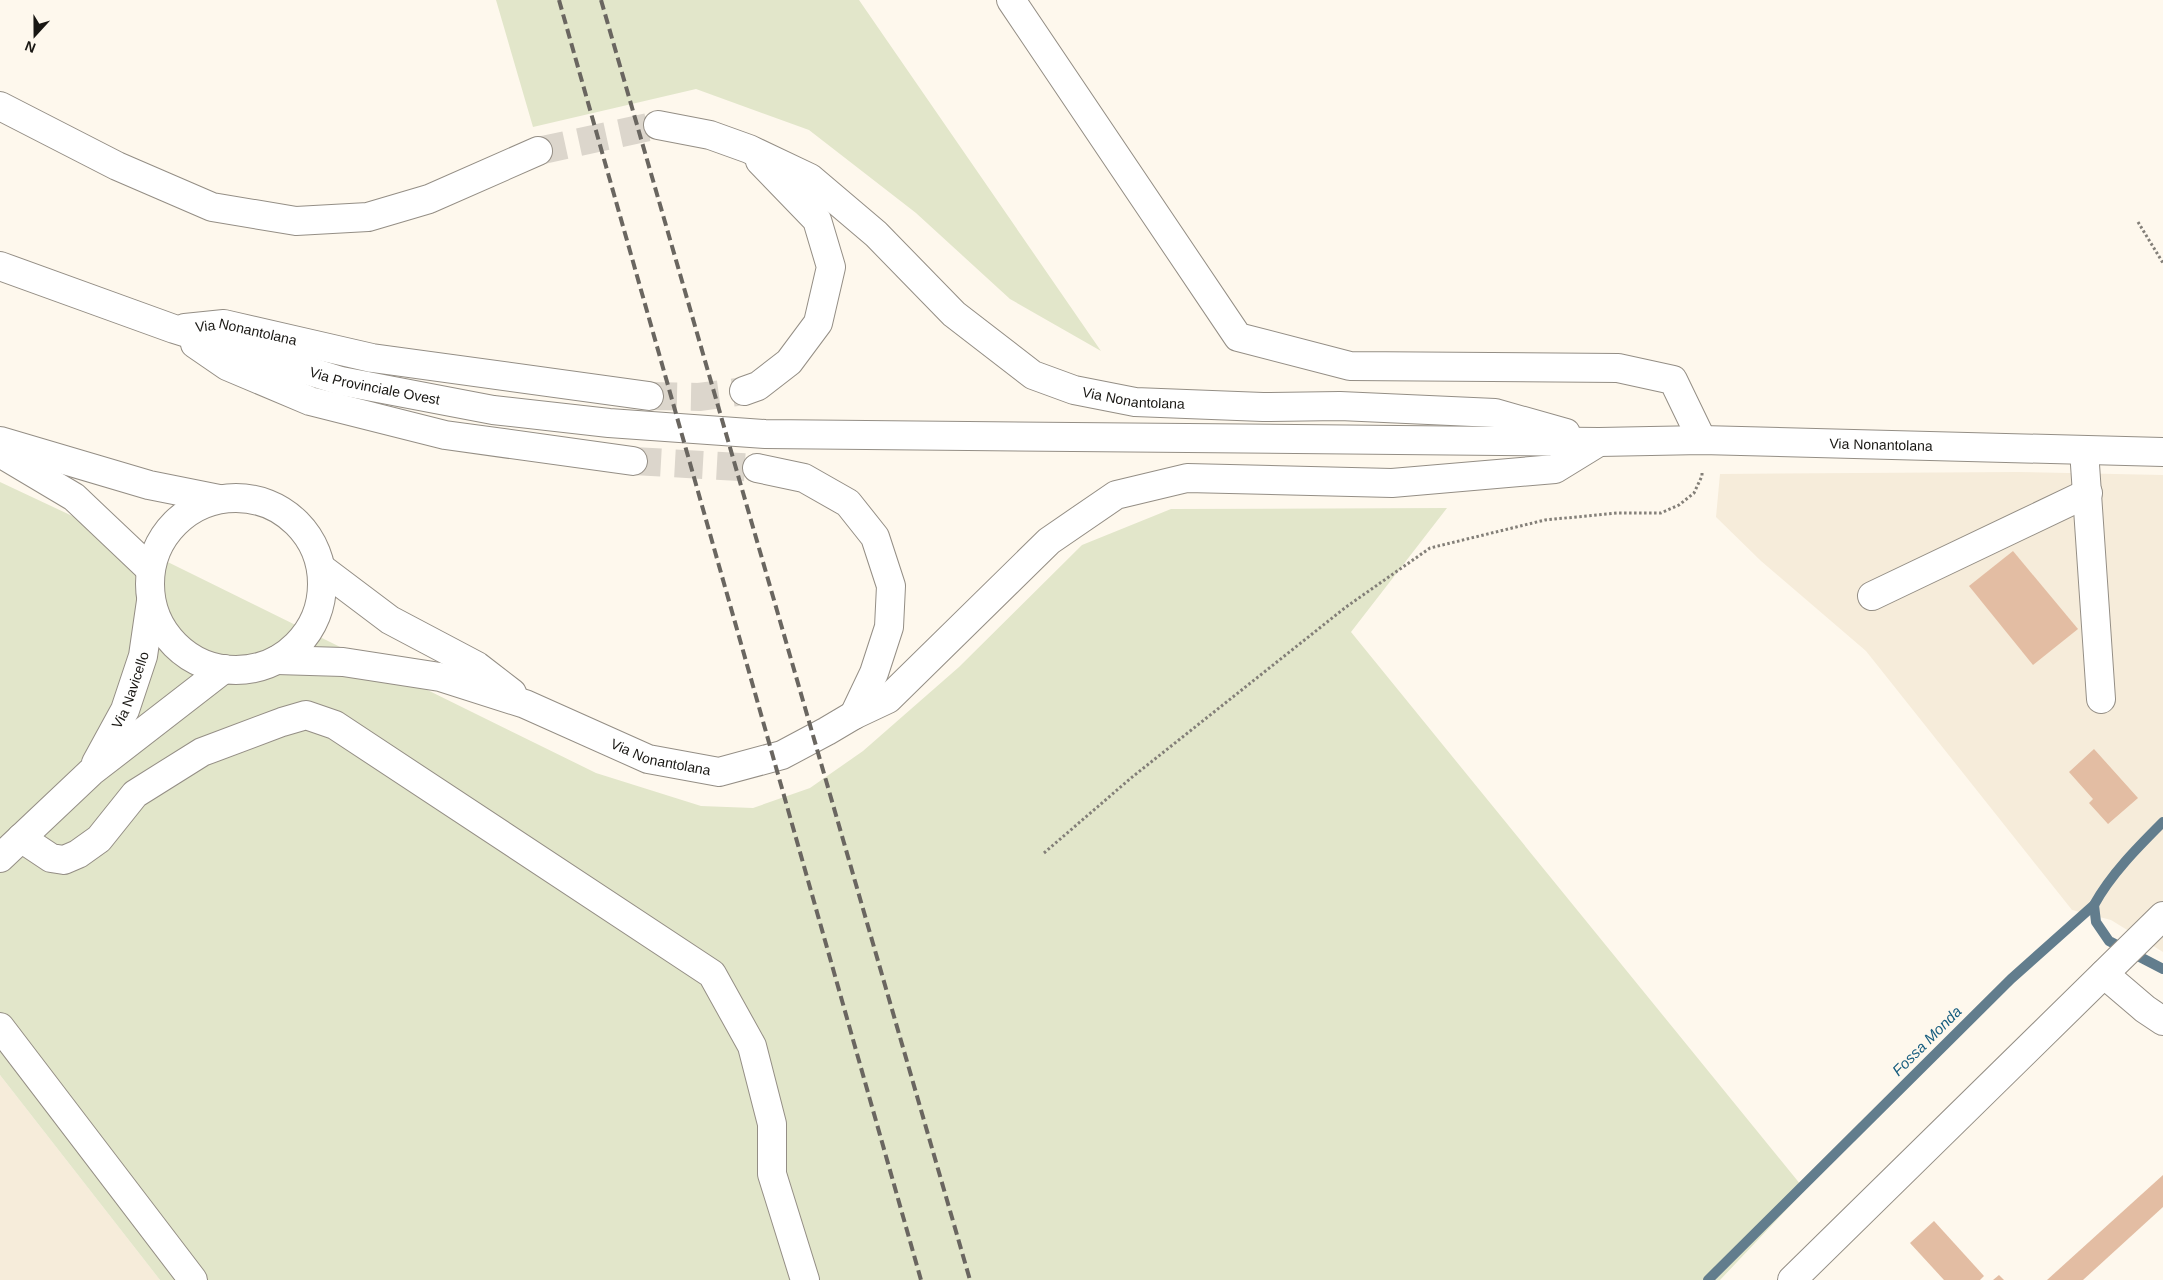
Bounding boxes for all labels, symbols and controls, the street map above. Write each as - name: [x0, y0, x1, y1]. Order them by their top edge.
- north arrow: [10, 10, 60, 60]
- text: N: [23, 38, 38, 56]
- street label: Via Nonantolana: [194, 315, 299, 349]
- street label: Via Provinciale Ovest: [308, 364, 441, 408]
- street label: Via Nonantolana: [1081, 384, 1185, 412]
- street label: Via Nonantolana: [1829, 435, 1933, 454]
- street label: Via Navicello: [108, 651, 152, 731]
- street label: Via Nonantolana: [608, 735, 712, 778]
- water label: Fossa Monda: [1889, 1003, 1965, 1079]

